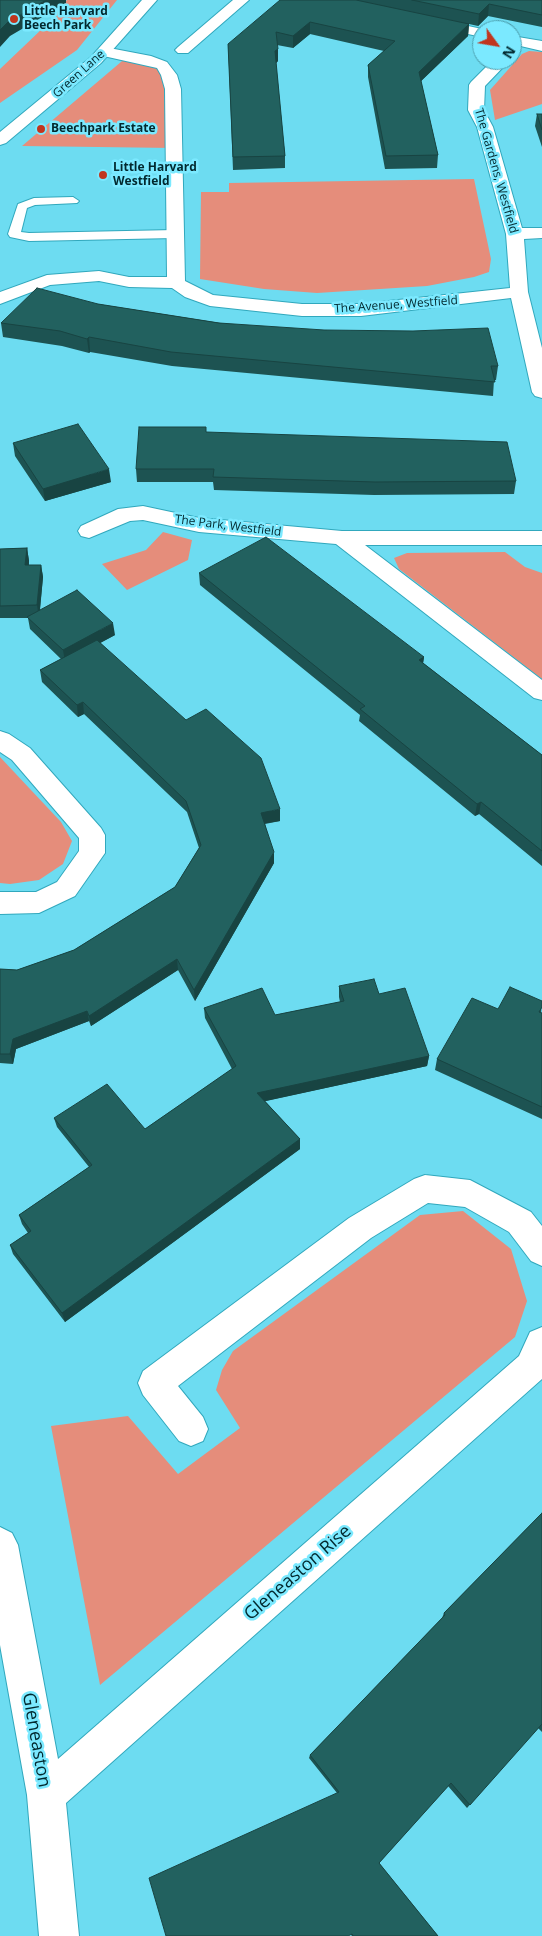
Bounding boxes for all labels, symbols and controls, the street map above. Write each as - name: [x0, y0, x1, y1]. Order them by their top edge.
- place label: Little Harvard Beech Park: [24, 5, 108, 33]
- marker: Little Harvard Beech Park: [8, 13, 20, 25]
- north arrow: [472, 20, 522, 70]
- text: N: [498, 43, 520, 63]
- street label: Green Lane: [50, 47, 108, 101]
- street label: The Gardens, Westfield: [471, 107, 521, 235]
- place label: Beechpark Estate: [51, 122, 156, 136]
- marker: Beechpark Estate: [35, 123, 47, 135]
- place label: Little Harvard Westfield: [113, 161, 197, 189]
- marker: Little Harvard Westfield: [97, 169, 109, 181]
- street label: The Avenue, Westfield: [334, 293, 458, 317]
- street label: The Park, Westfield: [174, 512, 282, 540]
- street label: Gleneaston Rise: [240, 1521, 356, 1625]
- street label: Gleneaston: [17, 1691, 55, 1789]

